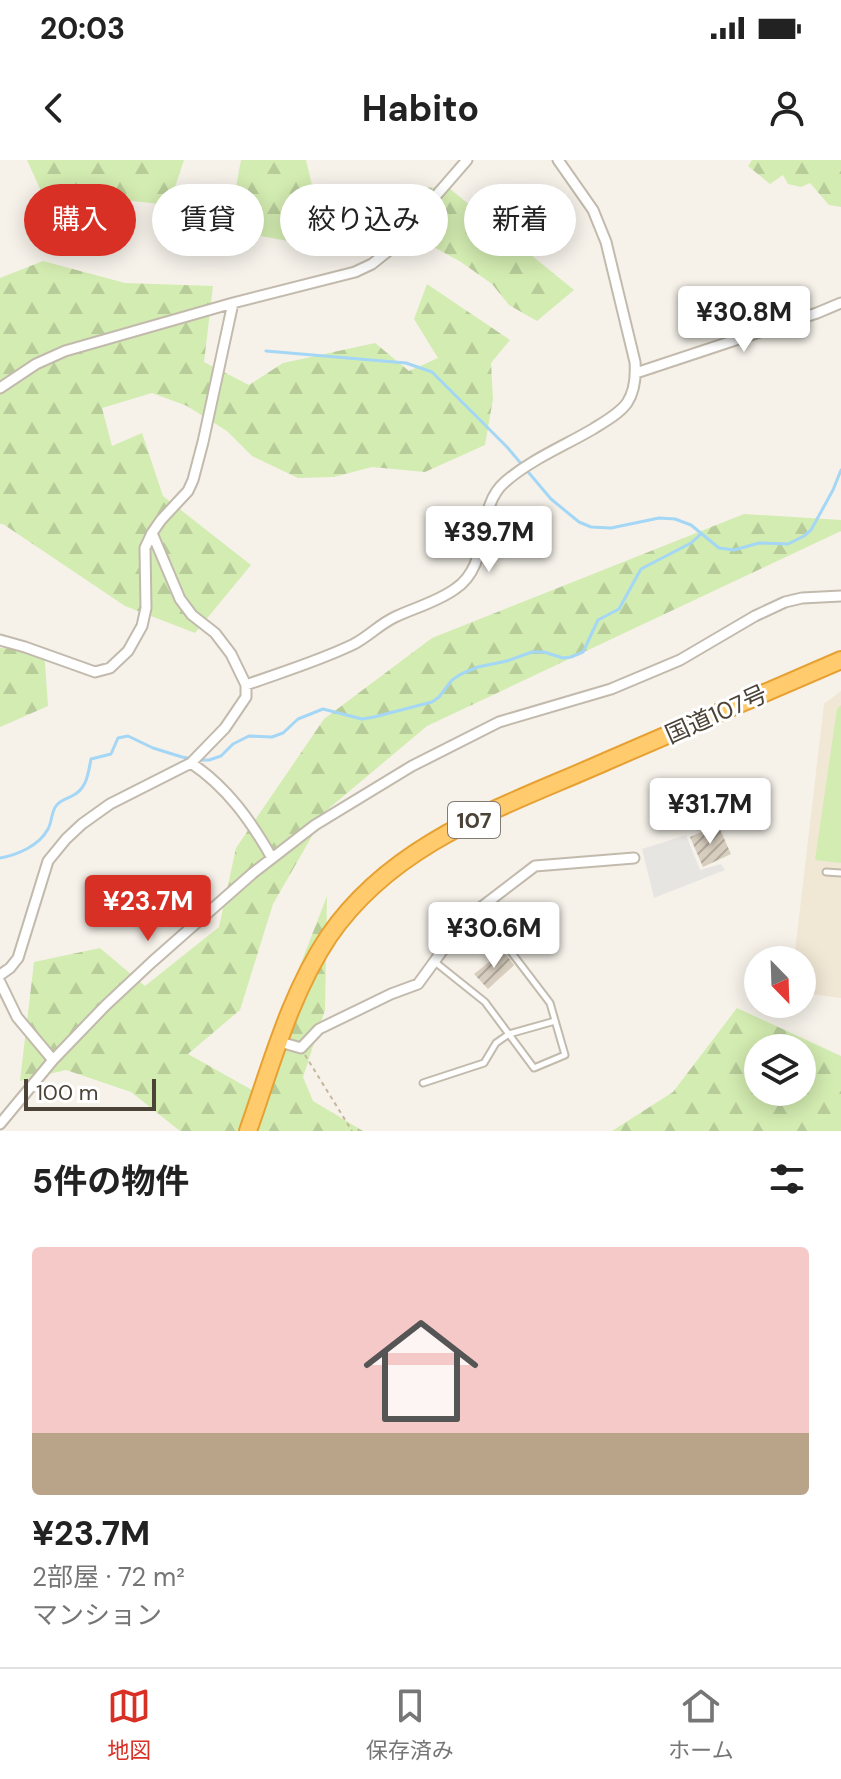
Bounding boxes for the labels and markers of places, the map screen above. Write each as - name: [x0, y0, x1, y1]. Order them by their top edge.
- pin: ¥30.8M: [679, 286, 809, 354]
- pin: ¥39.7M: [424, 506, 554, 574]
- pin: ¥31.7M: [645, 778, 775, 846]
- pin: ¥23.7M: [83, 875, 213, 943]
- pin: ¥30.6M: [429, 902, 559, 970]

